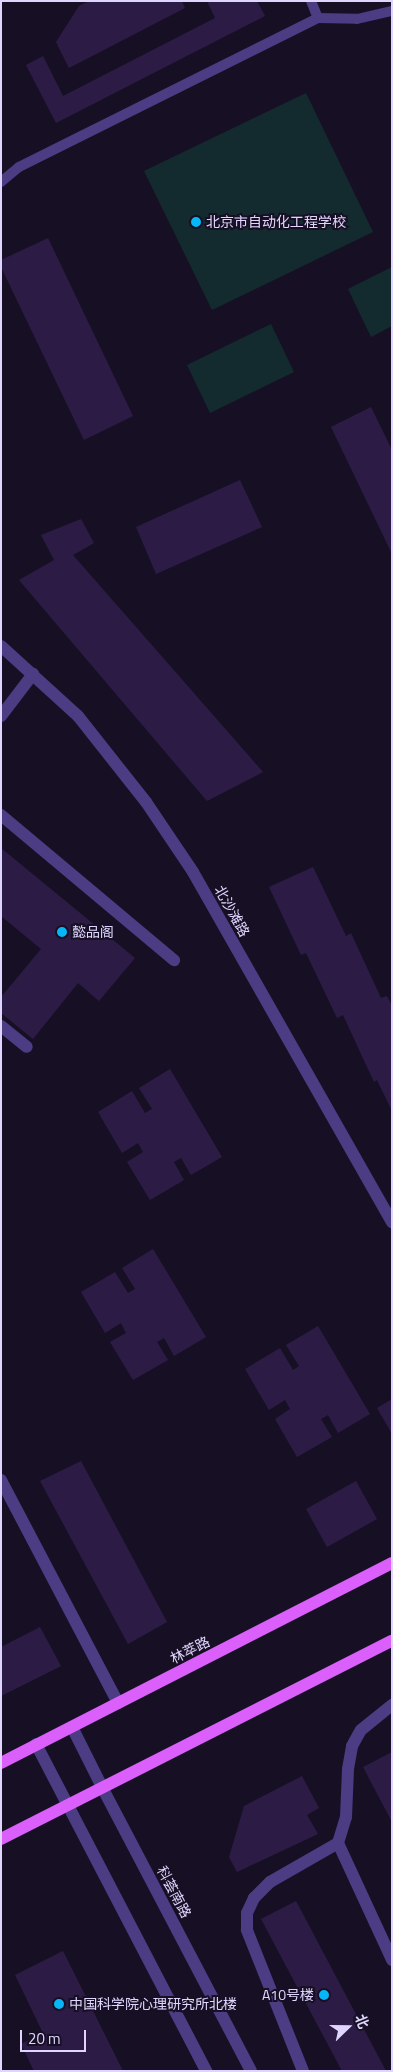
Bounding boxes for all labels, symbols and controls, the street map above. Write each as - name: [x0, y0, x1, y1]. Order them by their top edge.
- place label: 北京市自动化工程学校: [206, 214, 346, 230]
- marker: 北京市自动化工程学校: [190, 216, 202, 228]
- street label: 北沙滩路: [211, 882, 253, 940]
- place label: 懿品阁: [72, 924, 114, 940]
- marker: 懿品阁: [56, 926, 68, 938]
- street label: 林萃路: [167, 1633, 213, 1667]
- street label: 科荟南路: [153, 1863, 195, 1921]
- place label: A10号楼: [262, 1987, 314, 2003]
- marker: A10号楼: [318, 1989, 330, 2001]
- place label: 中国科学院心理研究所北楼: [69, 1996, 237, 2012]
- marker: 中国科学院心理研究所北楼: [53, 1998, 65, 2010]
- north arrow: [323, 2002, 373, 2052]
- text: 北: [350, 2011, 375, 2032]
- scale bar: [22, 2020, 89, 2052]
- text: 20 m: [28, 2027, 61, 2050]

